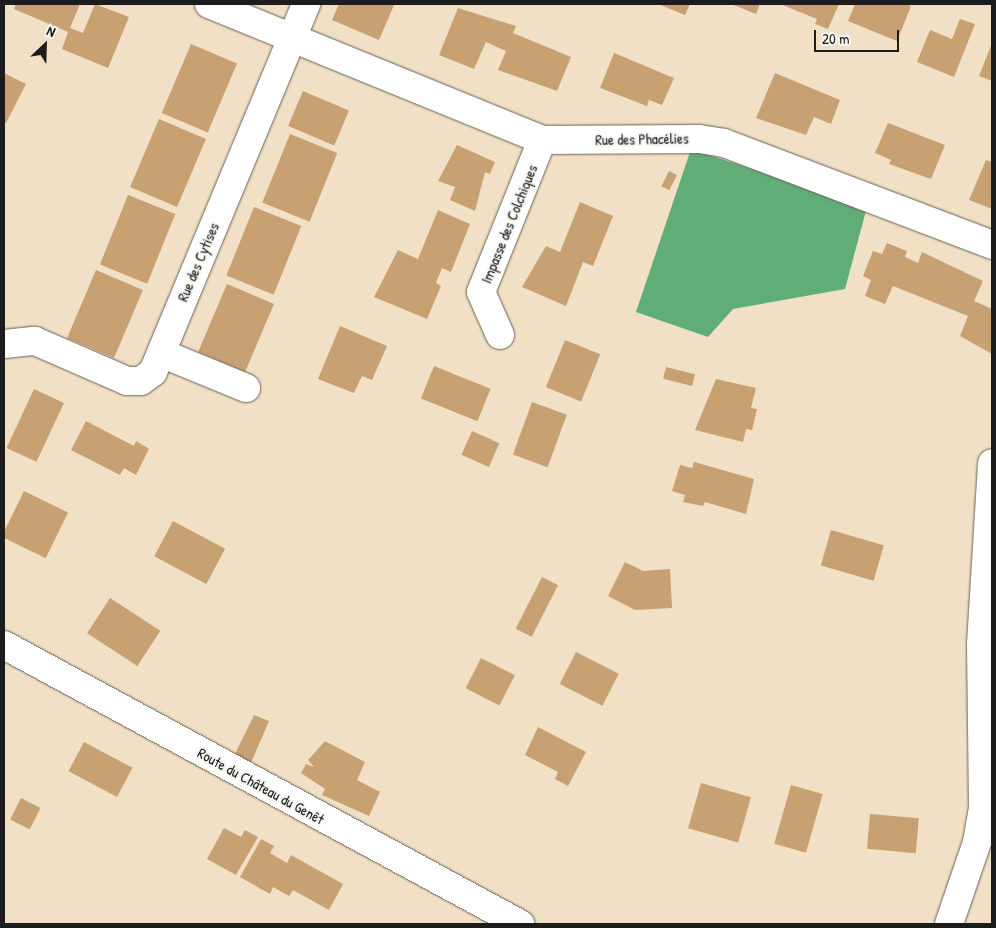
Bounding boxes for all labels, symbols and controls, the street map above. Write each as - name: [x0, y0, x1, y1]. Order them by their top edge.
- north arrow: [20, 20, 70, 70]
- scale bar: [816, 20, 901, 52]
- text: N: [44, 21, 59, 41]
- text: 20 m: [822, 28, 849, 49]
- street label: Rue des Phacélies: [595, 129, 689, 149]
- street label: Impasse des Colchiques: [477, 162, 541, 286]
- street label: Rue des Cytises: [173, 220, 223, 304]
- street label: Route du Château du Genêt: [195, 744, 327, 828]

